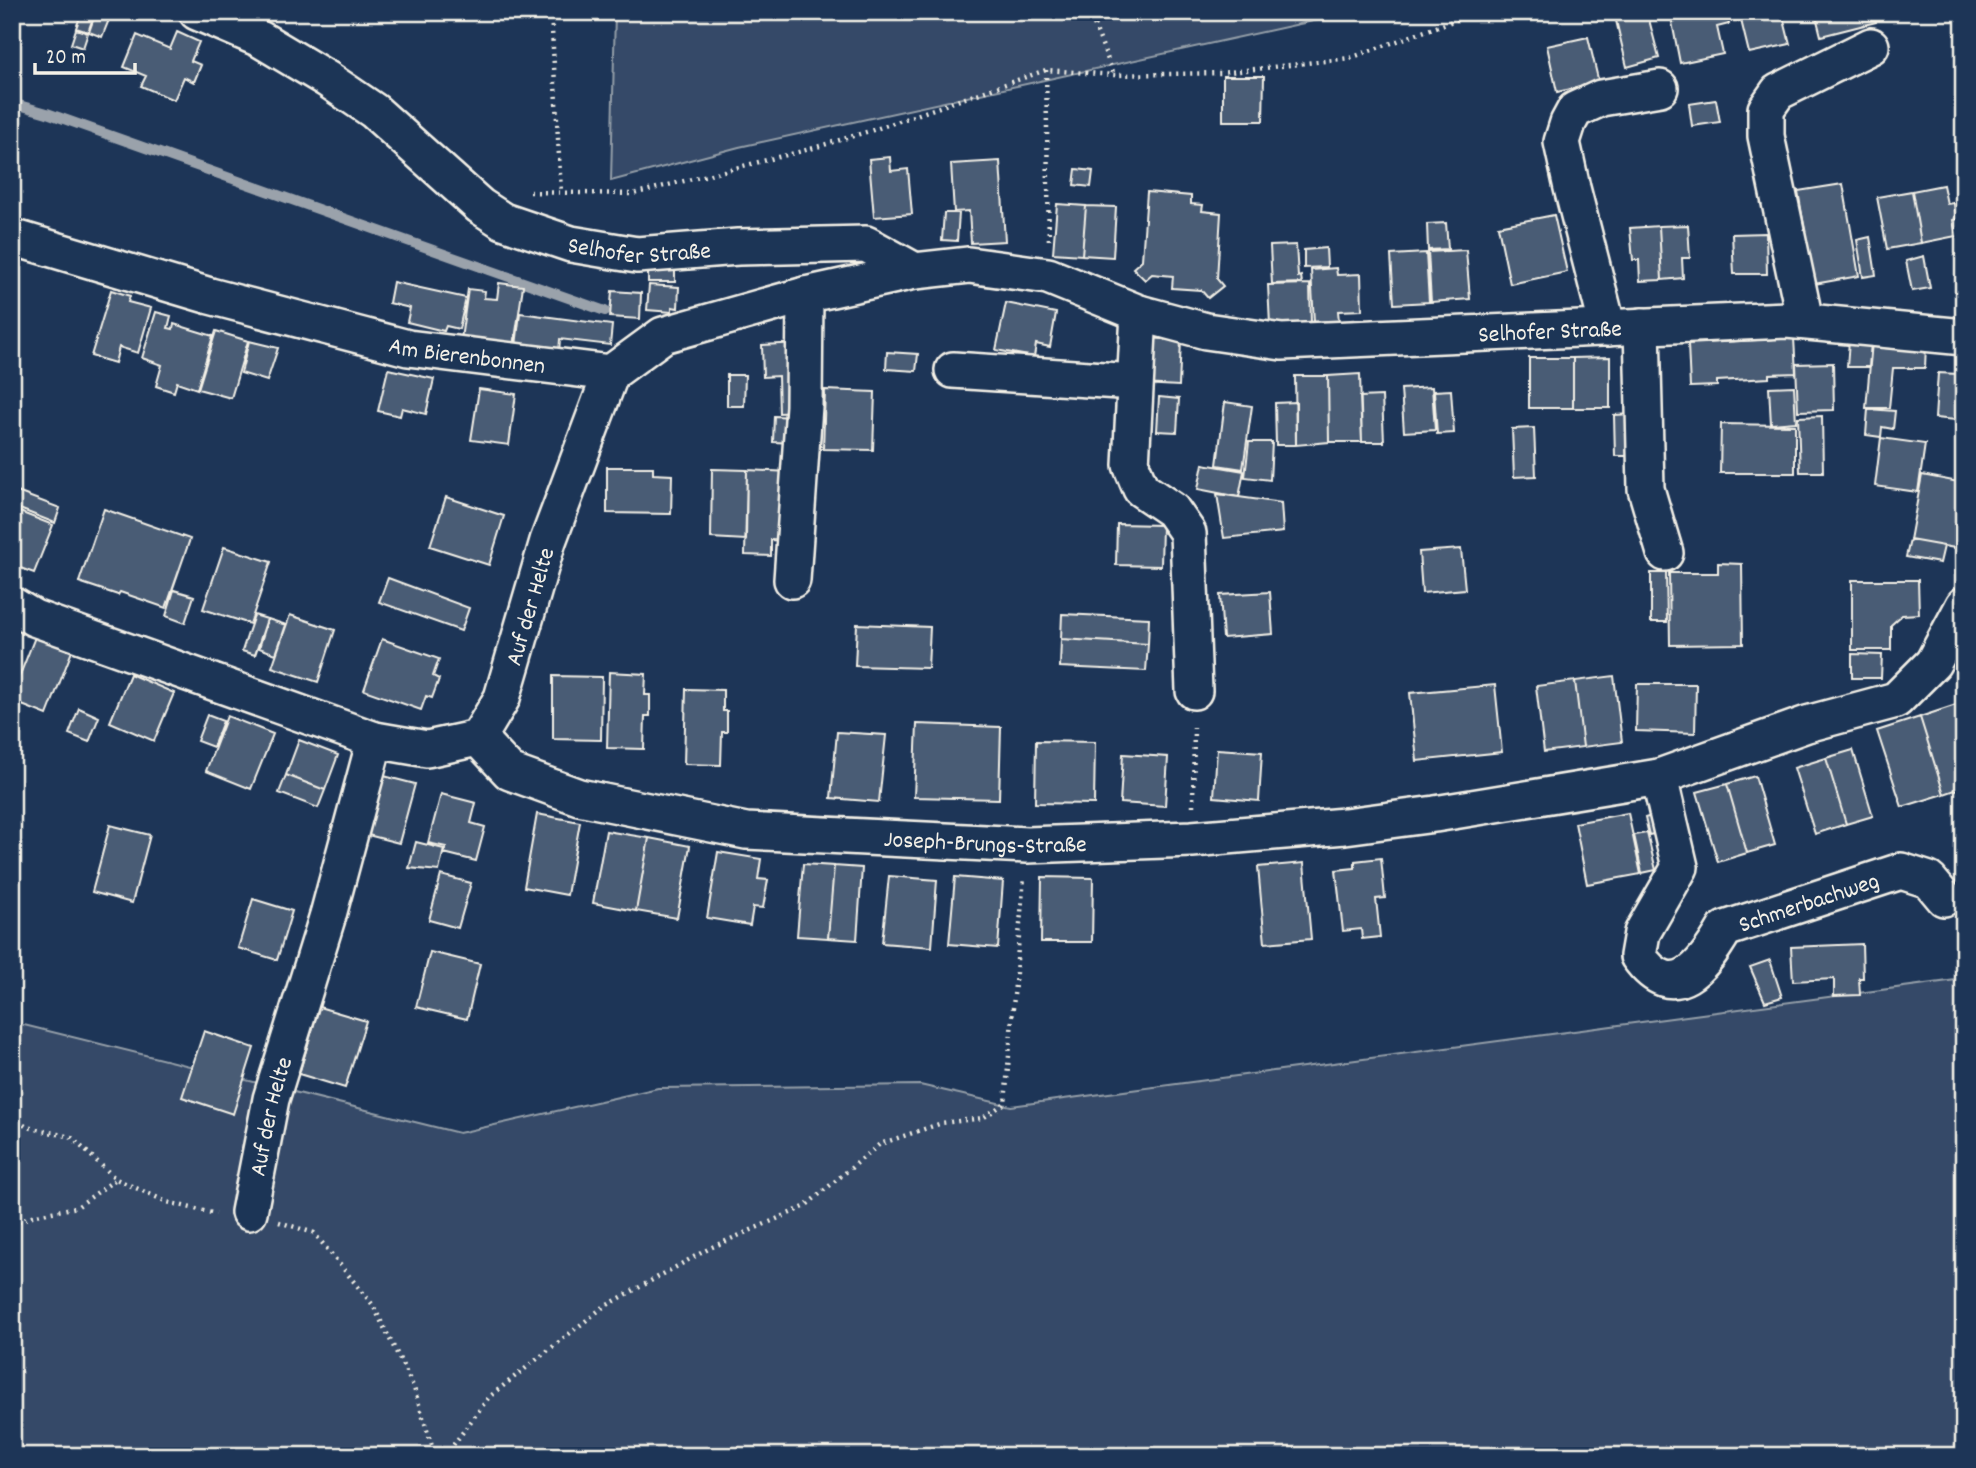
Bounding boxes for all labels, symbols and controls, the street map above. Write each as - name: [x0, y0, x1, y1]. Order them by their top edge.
- scale bar: [35, 32, 135, 76]
- text: 20 m: [46, 44, 86, 74]
- street label: Selhofer Straße: [565, 230, 712, 275]
- street label: Selhofer Straße: [1478, 313, 1622, 353]
- street label: Am Bierenbonnen: [385, 330, 547, 385]
- street label: Auf der Helte: [498, 544, 565, 670]
- street label: Joseph-Brungs-Straße: [883, 824, 1087, 865]
- street label: Schmerbachweg: [1735, 865, 1884, 943]
- street label: Auf der Helte: [242, 1053, 303, 1179]

